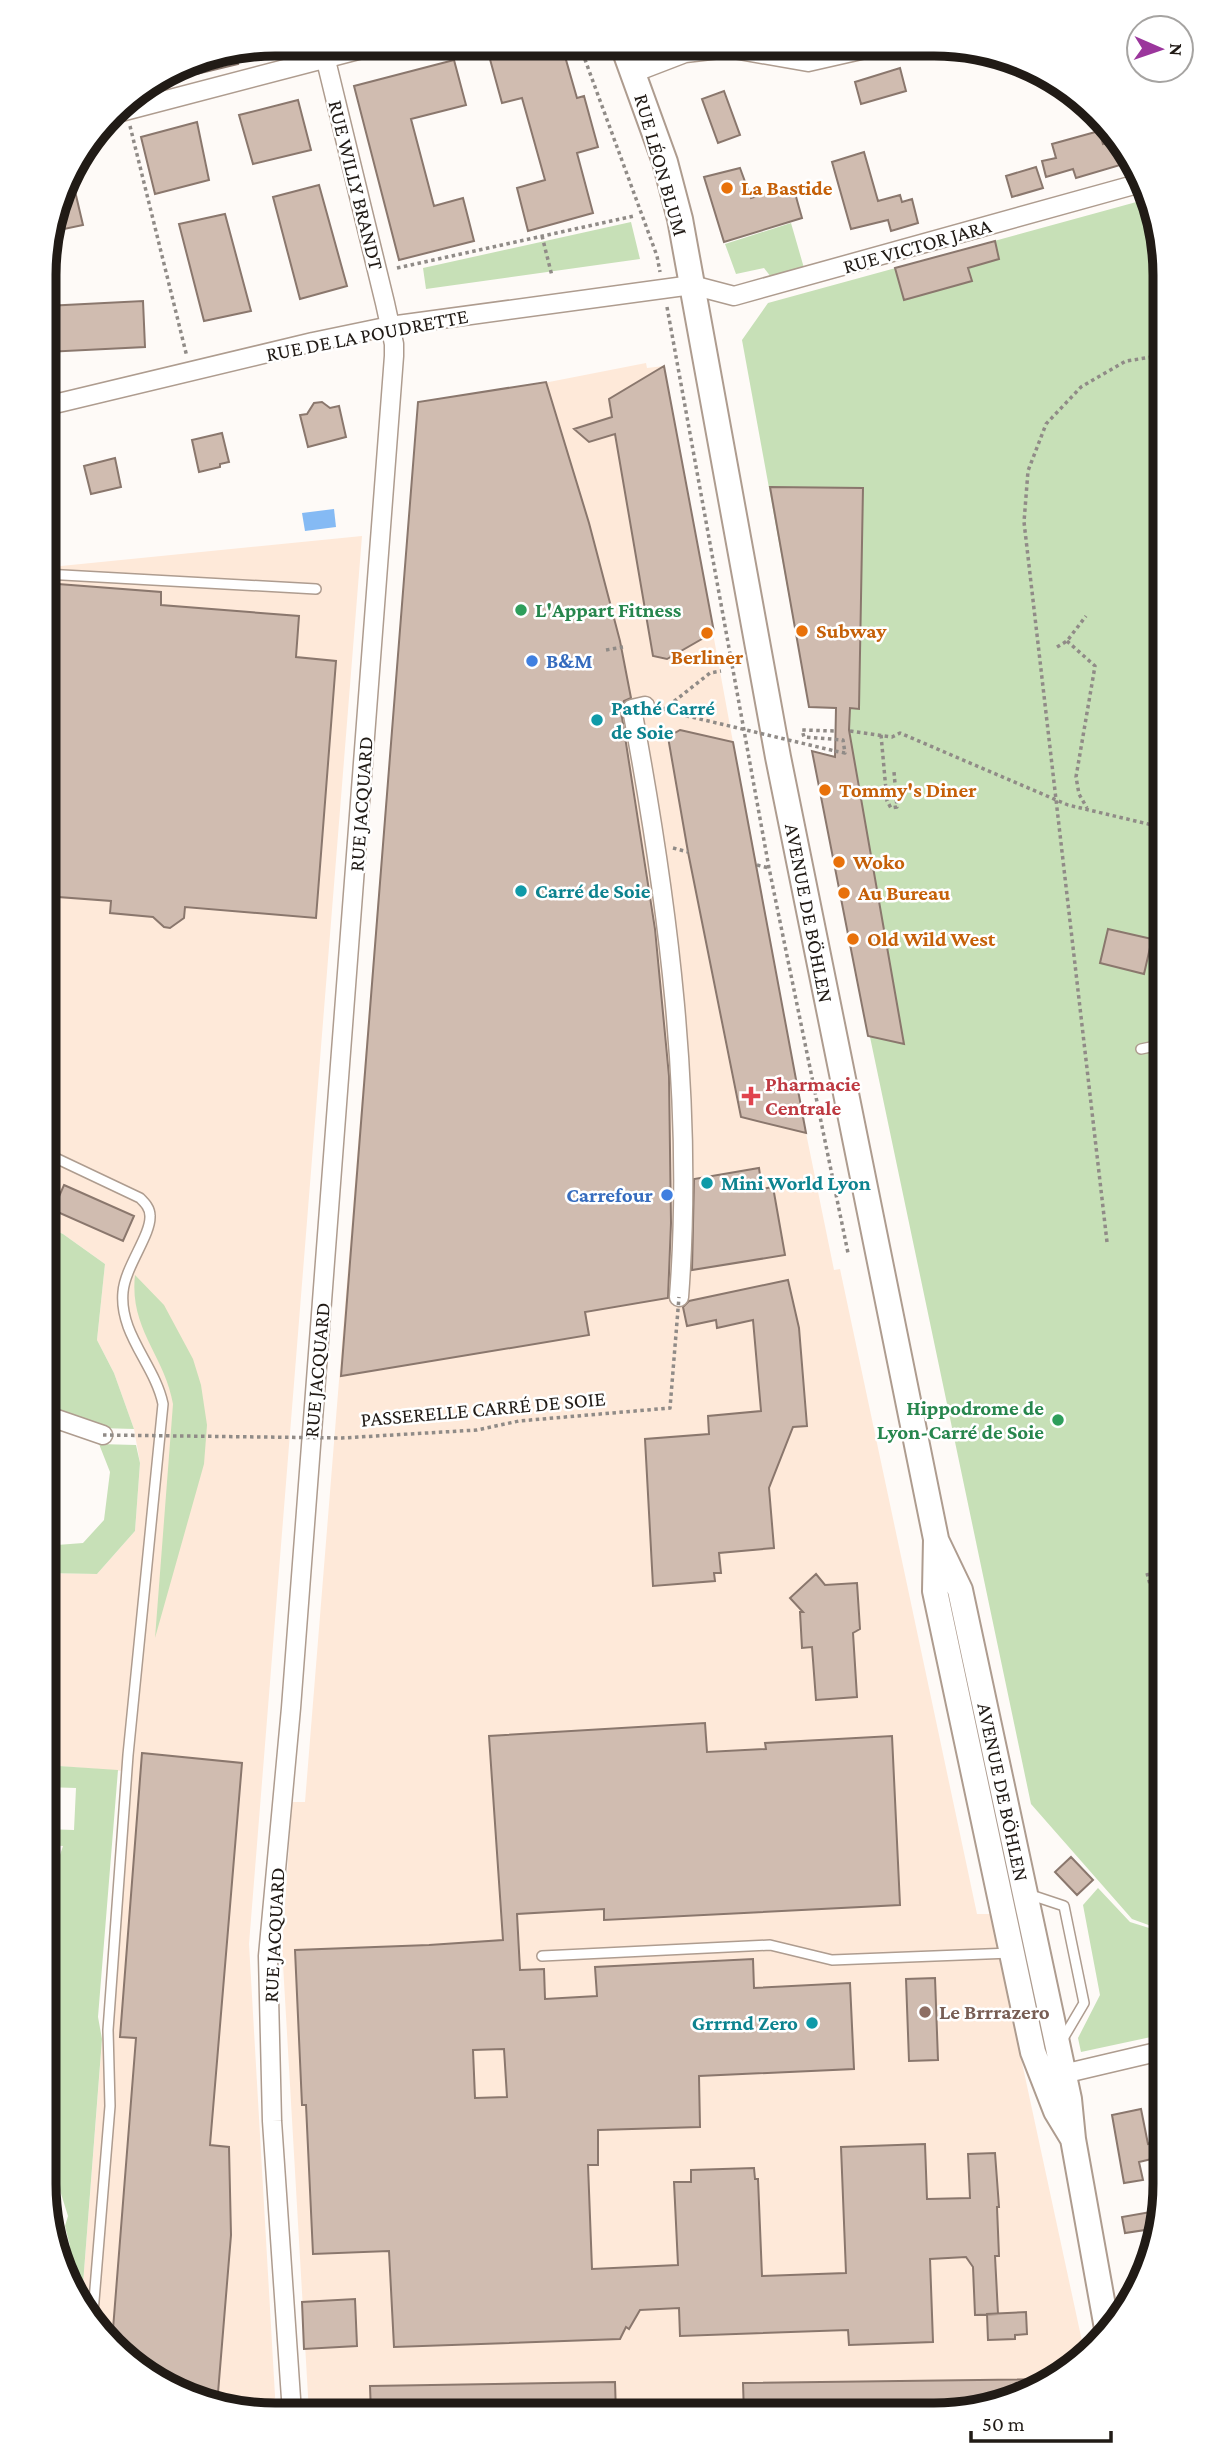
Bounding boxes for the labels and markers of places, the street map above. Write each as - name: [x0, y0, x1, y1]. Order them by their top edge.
- place label: La Bastide: [741, 176, 833, 200]
- marker: La Bastide: [719, 180, 735, 196]
- place label: L'Appart Fitness: [535, 598, 682, 622]
- marker: L'Appart Fitness: [513, 602, 529, 618]
- place label: Subway: [816, 619, 887, 643]
- marker: Subway: [794, 623, 810, 639]
- marker: Berliner: [699, 625, 715, 641]
- place label: Berliner: [671, 645, 744, 669]
- place label: B&M: [546, 649, 593, 673]
- marker: B&M: [524, 653, 540, 669]
- place label: Pathé Carré de Soie: [611, 696, 715, 744]
- marker: Pathé Carré de Soie: [589, 712, 605, 728]
- place label: Tommy's Diner: [839, 778, 977, 802]
- marker: Tommy's Diner: [817, 782, 833, 798]
- place label: Woko: [852, 850, 905, 874]
- marker: Woko: [831, 854, 847, 870]
- place label: Carré de Soie: [535, 879, 651, 903]
- place label: Au Bureau: [857, 881, 950, 905]
- marker: Carré de Soie: [513, 883, 529, 899]
- marker: Au Bureau: [836, 885, 852, 901]
- place label: Old Wild West: [867, 927, 996, 951]
- marker: Old Wild West: [845, 931, 861, 947]
- place label: Pharmacie Centrale: [765, 1072, 861, 1120]
- marker: Pharmacie Centrale: [743, 1088, 759, 1104]
- place label: Mini World Lyon: [721, 1171, 871, 1195]
- marker: Mini World Lyon: [699, 1175, 715, 1191]
- place label: Carrefour: [566, 1183, 654, 1207]
- marker: Carrefour: [659, 1187, 675, 1203]
- place label: Hippodrome de Lyon-Carré de Soie: [877, 1396, 1044, 1444]
- marker: Hippodrome de Lyon-Carré de Soie: [1050, 1412, 1066, 1428]
- place label: Le Brrrazero: [939, 2000, 1050, 2024]
- marker: Le Brrrazero: [917, 2004, 933, 2020]
- place label: Grrrnd Zero: [692, 2011, 798, 2035]
- marker: Grrrnd Zero: [804, 2015, 820, 2031]

